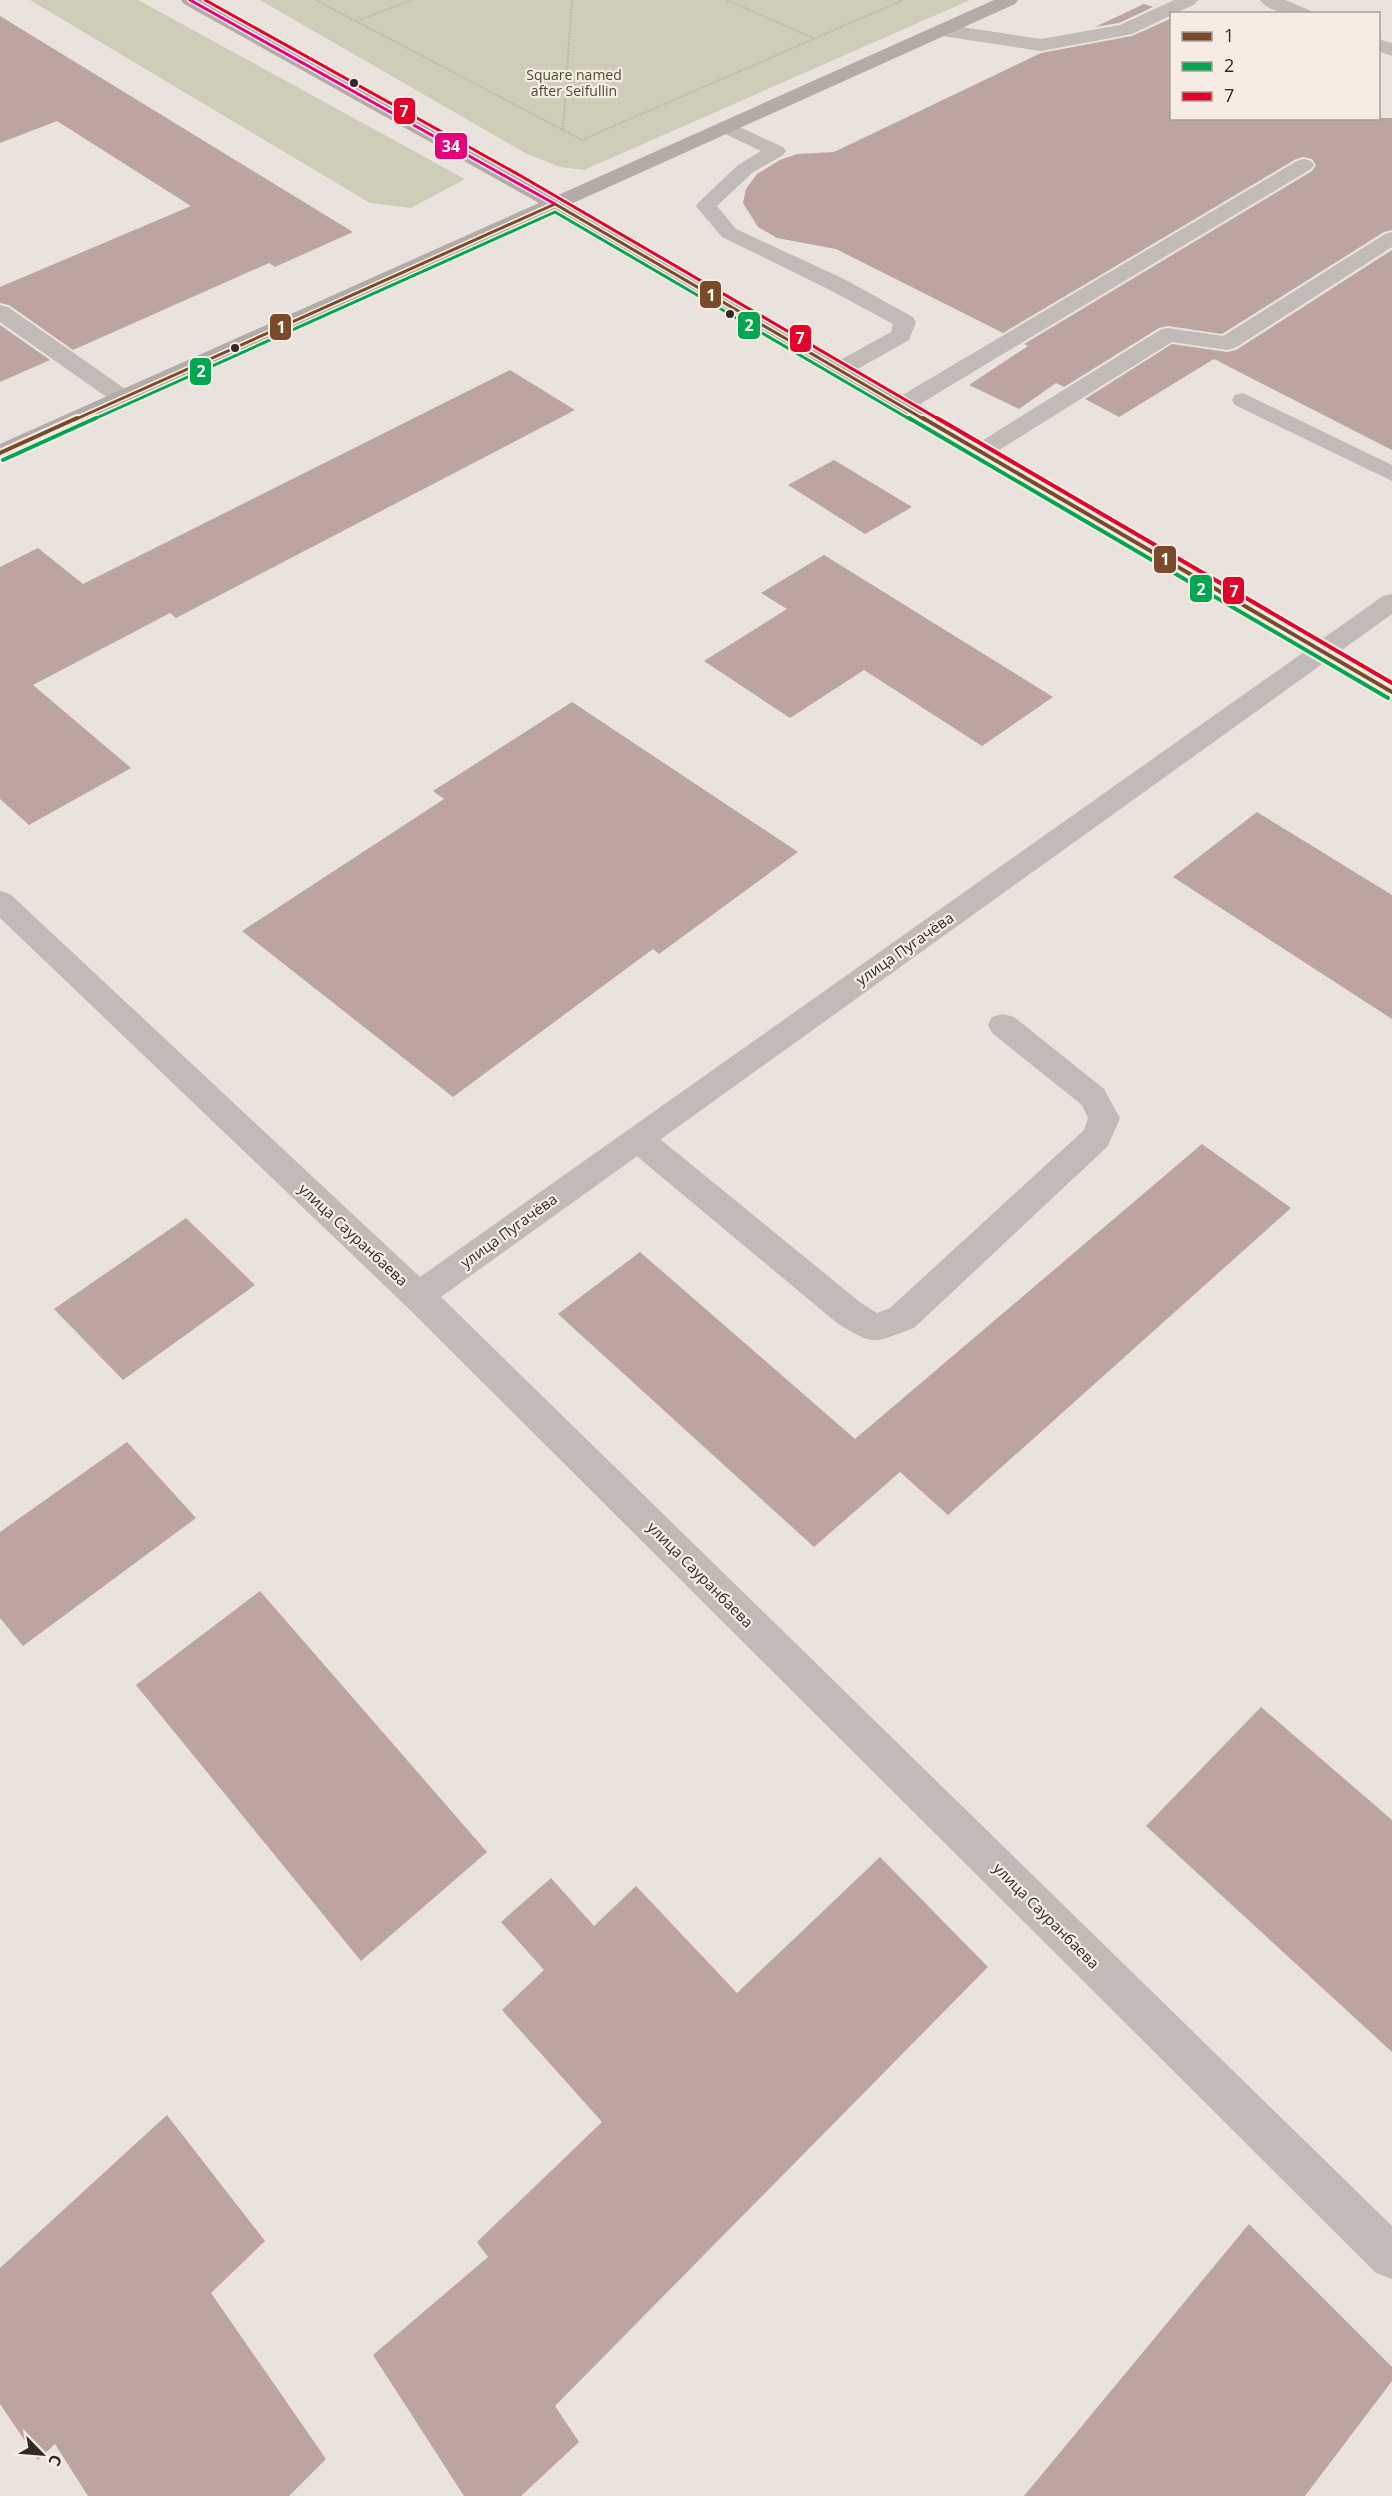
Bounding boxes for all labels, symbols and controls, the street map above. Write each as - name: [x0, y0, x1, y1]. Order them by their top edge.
- legend: [1170, 12, 1380, 120]
- text: 1: [1224, 23, 1234, 47]
- text: 2: [1224, 53, 1234, 77]
- park label: Square named after Seifullin: [526, 65, 622, 100]
- unlabelled marker: [348, 77, 360, 89]
- text: 7: [1224, 83, 1234, 107]
- line badge: 7: [393, 97, 416, 125]
- text: 7: [399, 100, 409, 122]
- line badge: 34: [434, 132, 468, 160]
- text: 34: [442, 135, 460, 157]
- line badge: 1: [699, 280, 722, 309]
- text: 1: [706, 284, 716, 306]
- unlabelled marker: [724, 308, 736, 320]
- line badge: 2: [737, 311, 761, 340]
- line badge: 1: [269, 313, 292, 341]
- text: 2: [744, 314, 754, 336]
- text: 1: [276, 316, 286, 338]
- line badge: 7: [789, 324, 812, 353]
- text: 7: [795, 327, 805, 349]
- unlabelled marker: [229, 342, 241, 354]
- line badge: 2: [189, 357, 212, 386]
- text: 2: [196, 360, 206, 382]
- line badge: 1: [1153, 545, 1177, 574]
- text: 1: [1160, 548, 1170, 570]
- line badge: 2: [1189, 574, 1213, 603]
- line badge: 7: [1222, 576, 1245, 605]
- text: 2: [1196, 578, 1206, 600]
- text: 7: [1229, 580, 1239, 602]
- street label: улица Пугачёва: [852, 907, 957, 989]
- street label: улица Сауранбаева: [295, 1178, 412, 1290]
- street label: улица Пугачёва: [456, 1188, 561, 1272]
- street label: улица Сауранбаева: [643, 1517, 758, 1632]
- street label: улица Сауранбаева: [989, 1858, 1104, 1973]
- north arrow: [12, 2424, 72, 2484]
- text: С: [43, 2451, 68, 2470]

